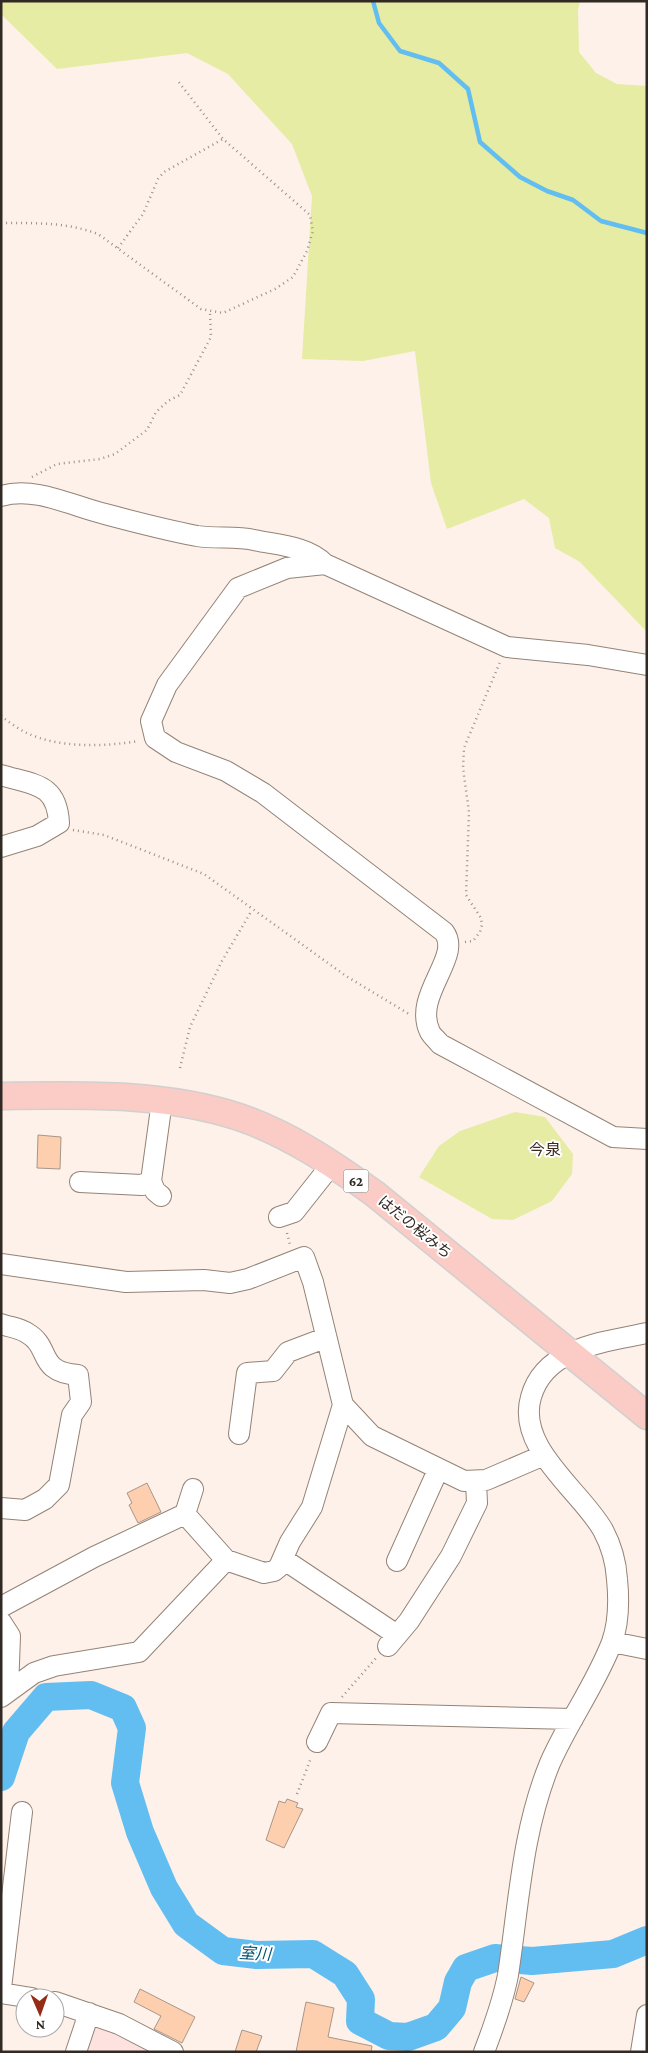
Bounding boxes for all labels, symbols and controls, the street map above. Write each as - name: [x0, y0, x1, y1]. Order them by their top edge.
- district label: 今泉: [529, 1141, 561, 1158]
- road number: 62: [344, 1170, 368, 1192]
- street label: はだの桜みち: [375, 1193, 455, 1261]
- water label: 室川: [239, 1944, 273, 1963]
- north arrow: [15, 1988, 65, 2038]
- text: N: [35, 2018, 46, 2034]

